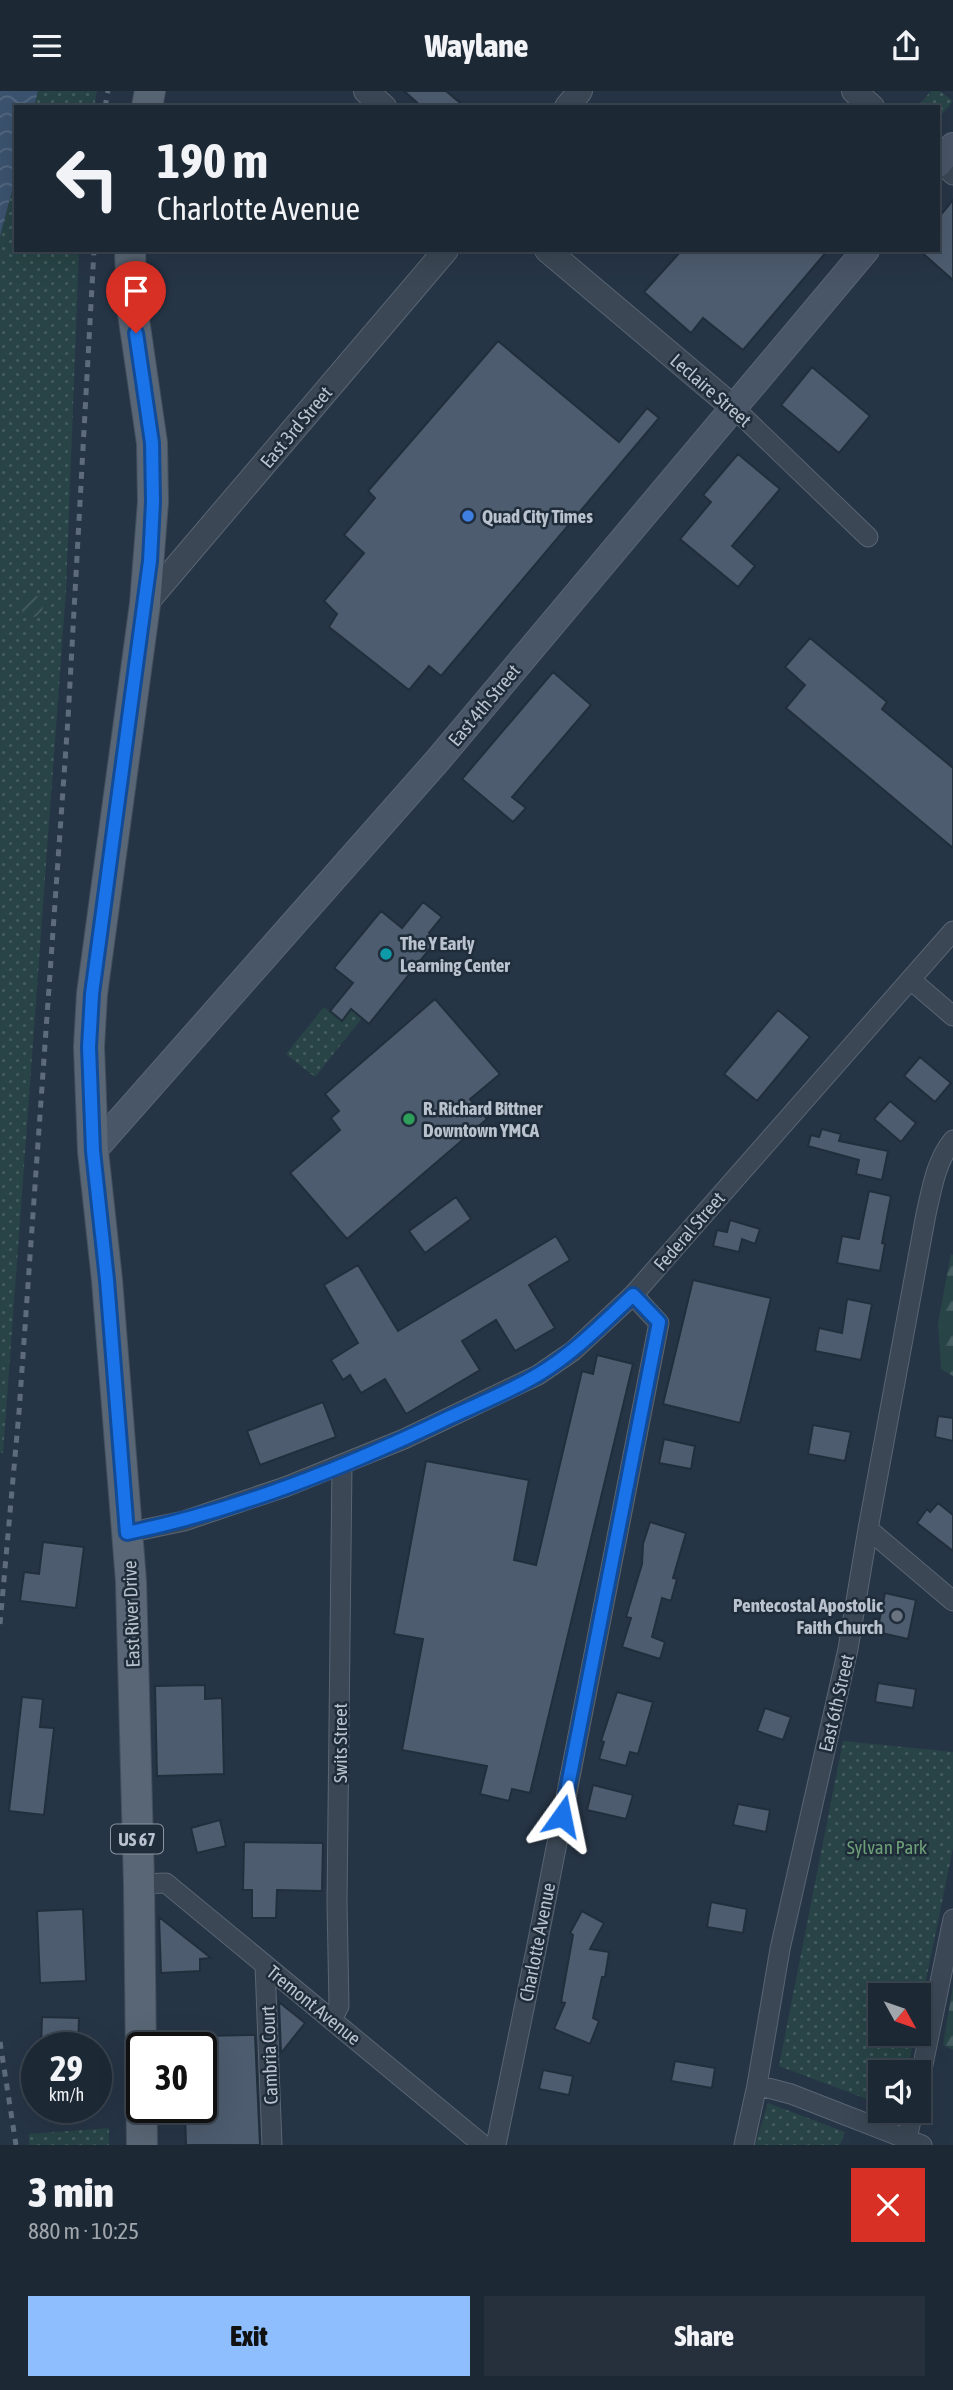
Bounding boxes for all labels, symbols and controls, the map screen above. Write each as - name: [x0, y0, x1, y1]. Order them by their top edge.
- icon: menu: [28, 27, 66, 65]
- text: Waylane: [425, 27, 528, 64]
- icon: share: [887, 27, 925, 65]
- text: 190 m: [157, 132, 268, 188]
- icon: left: [42, 133, 133, 224]
- text: Charlotte Avenue: [157, 190, 360, 227]
- pin: [106, 261, 166, 333]
- icon: arrive: [117, 272, 155, 310]
- street label: Leclaire Street: [666, 349, 756, 431]
- street label: East 3rd Street: [256, 382, 336, 472]
- place label: Quad City Times: [482, 505, 593, 527]
- marker: Quad City Times: [460, 508, 476, 524]
- street label: East 4th Street: [444, 660, 524, 750]
- place label: The Y Early Learning Center: [400, 932, 510, 976]
- marker: The Y Early Learning Center: [378, 946, 394, 962]
- place label: R. Richard Bittner Downtown YMCA: [423, 1097, 543, 1141]
- marker: R. Richard Bittner Downtown YMCA: [401, 1111, 417, 1127]
- street label: Federal Street: [649, 1187, 729, 1275]
- street label: East River Drive: [118, 1560, 144, 1668]
- place label: Pentecostal Apostolic Faith Church: [733, 1594, 883, 1638]
- marker: Pentecostal Apostolic Faith Church: [889, 1608, 905, 1624]
- street label: East 6th Street: [814, 1652, 858, 1754]
- street label: Swits Street: [329, 1703, 351, 1783]
- position arrow: [525, 1779, 599, 1853]
- road number: US 67: [111, 1825, 163, 1854]
- park label: Sylvan Park: [847, 1836, 928, 1858]
- street label: Charlotte Avenue: [515, 1881, 559, 2003]
- street label: Tremont Avenue: [263, 1961, 365, 2049]
- north arrow: [868, 1983, 931, 2046]
- map controls: [868, 1983, 931, 2123]
- street label: Cambria Court: [256, 2005, 282, 2105]
- speed limit sign: 30: [126, 2032, 217, 2123]
- text: 29: [50, 2048, 83, 2088]
- button: sound: [868, 2060, 931, 2123]
- text: km/h: [49, 2084, 84, 2105]
- text: 3 min: [28, 2168, 114, 2216]
- button: close: [851, 2168, 925, 2242]
- text: 880 m · 10:25: [28, 2218, 139, 2244]
- button: Exit: [28, 2296, 470, 2376]
- button: Share: [484, 2296, 925, 2376]

